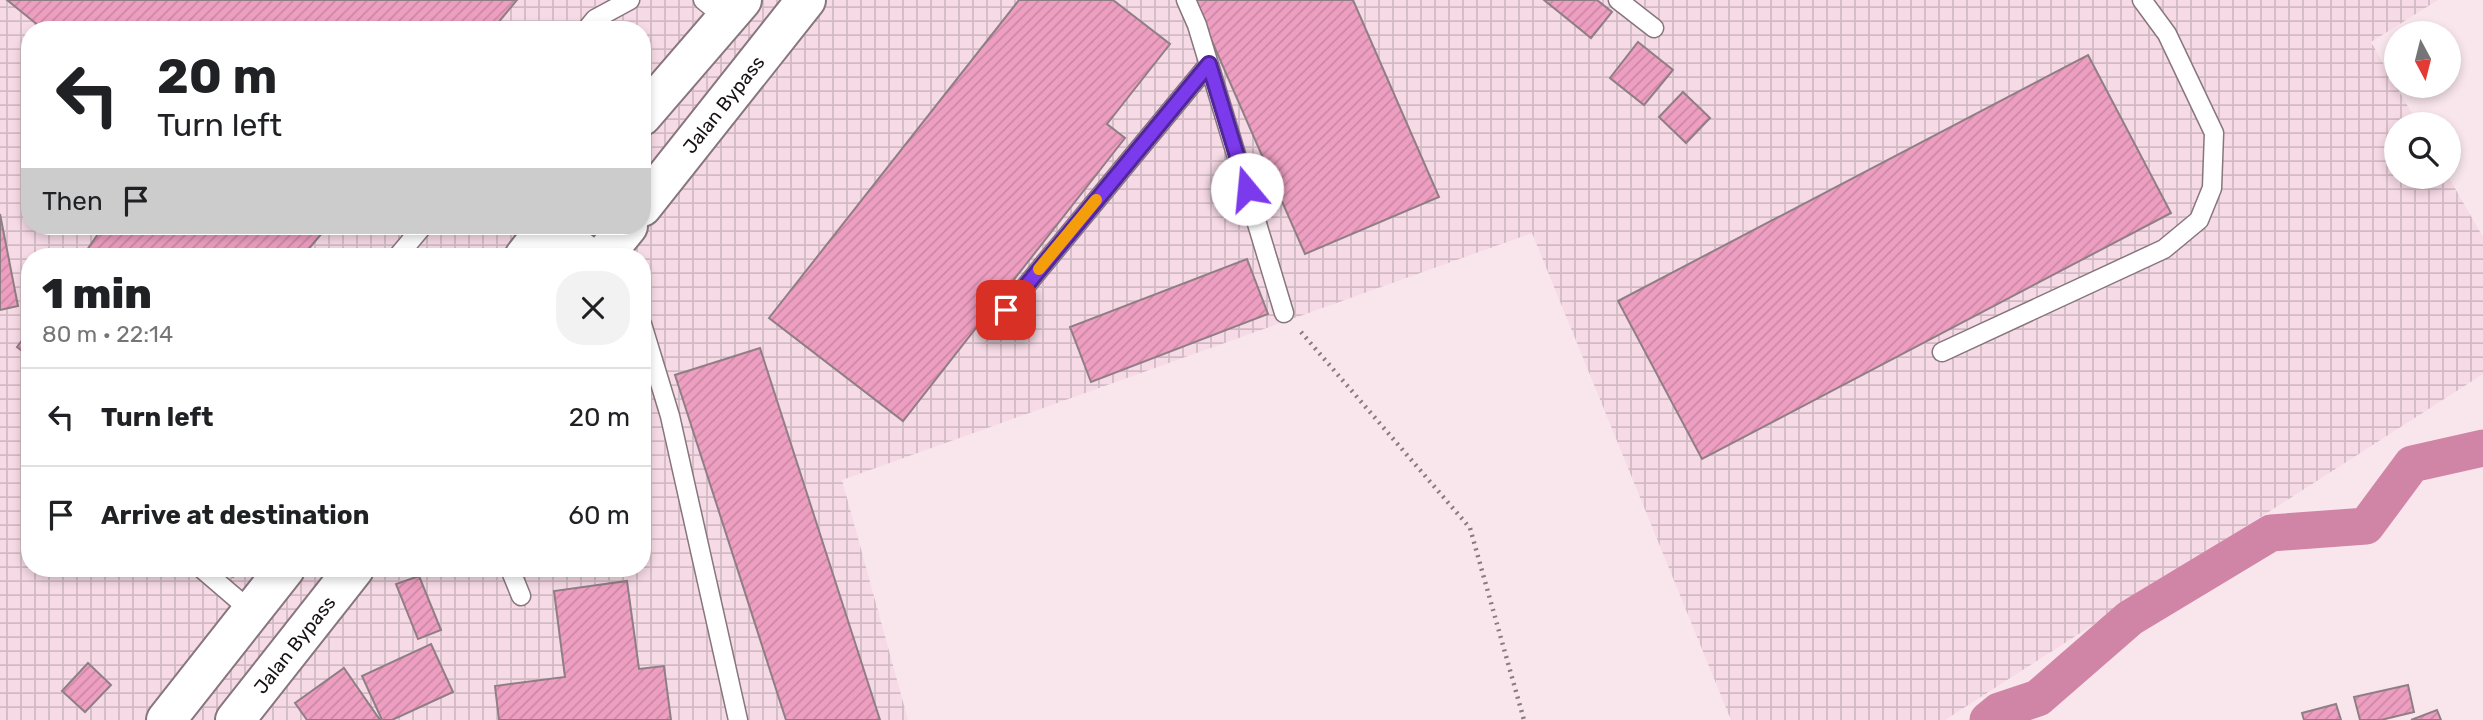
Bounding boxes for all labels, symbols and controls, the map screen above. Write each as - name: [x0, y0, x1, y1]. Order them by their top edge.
- north arrow: [2384, 21, 2460, 98]
- map controls: [2384, 21, 2461, 189]
- text: 20 m: [157, 47, 278, 105]
- icon: left: [42, 49, 133, 140]
- street label: Jalan Bypass: [678, 51, 769, 158]
- text: Turn left: [157, 106, 282, 144]
- button: search: [2384, 112, 2461, 189]
- position arrow: [1210, 152, 1284, 226]
- icon: arrive: [117, 182, 155, 220]
- text: Then: [42, 186, 103, 217]
- text: 1 min: [42, 269, 152, 319]
- button: close: [556, 271, 630, 345]
- pin: [976, 280, 1036, 340]
- icon: arrive: [987, 291, 1025, 329]
- text: 80 m · 22:14: [42, 320, 173, 348]
- icon: left: [42, 398, 80, 436]
- text: Turn left: [101, 402, 213, 433]
- text: 20 m: [569, 402, 630, 433]
- icon: arrive: [42, 496, 80, 534]
- text: Arrive at destination: [101, 500, 369, 531]
- text: 60 m: [568, 500, 630, 531]
- street label: Jalan Bypass: [249, 591, 340, 698]

